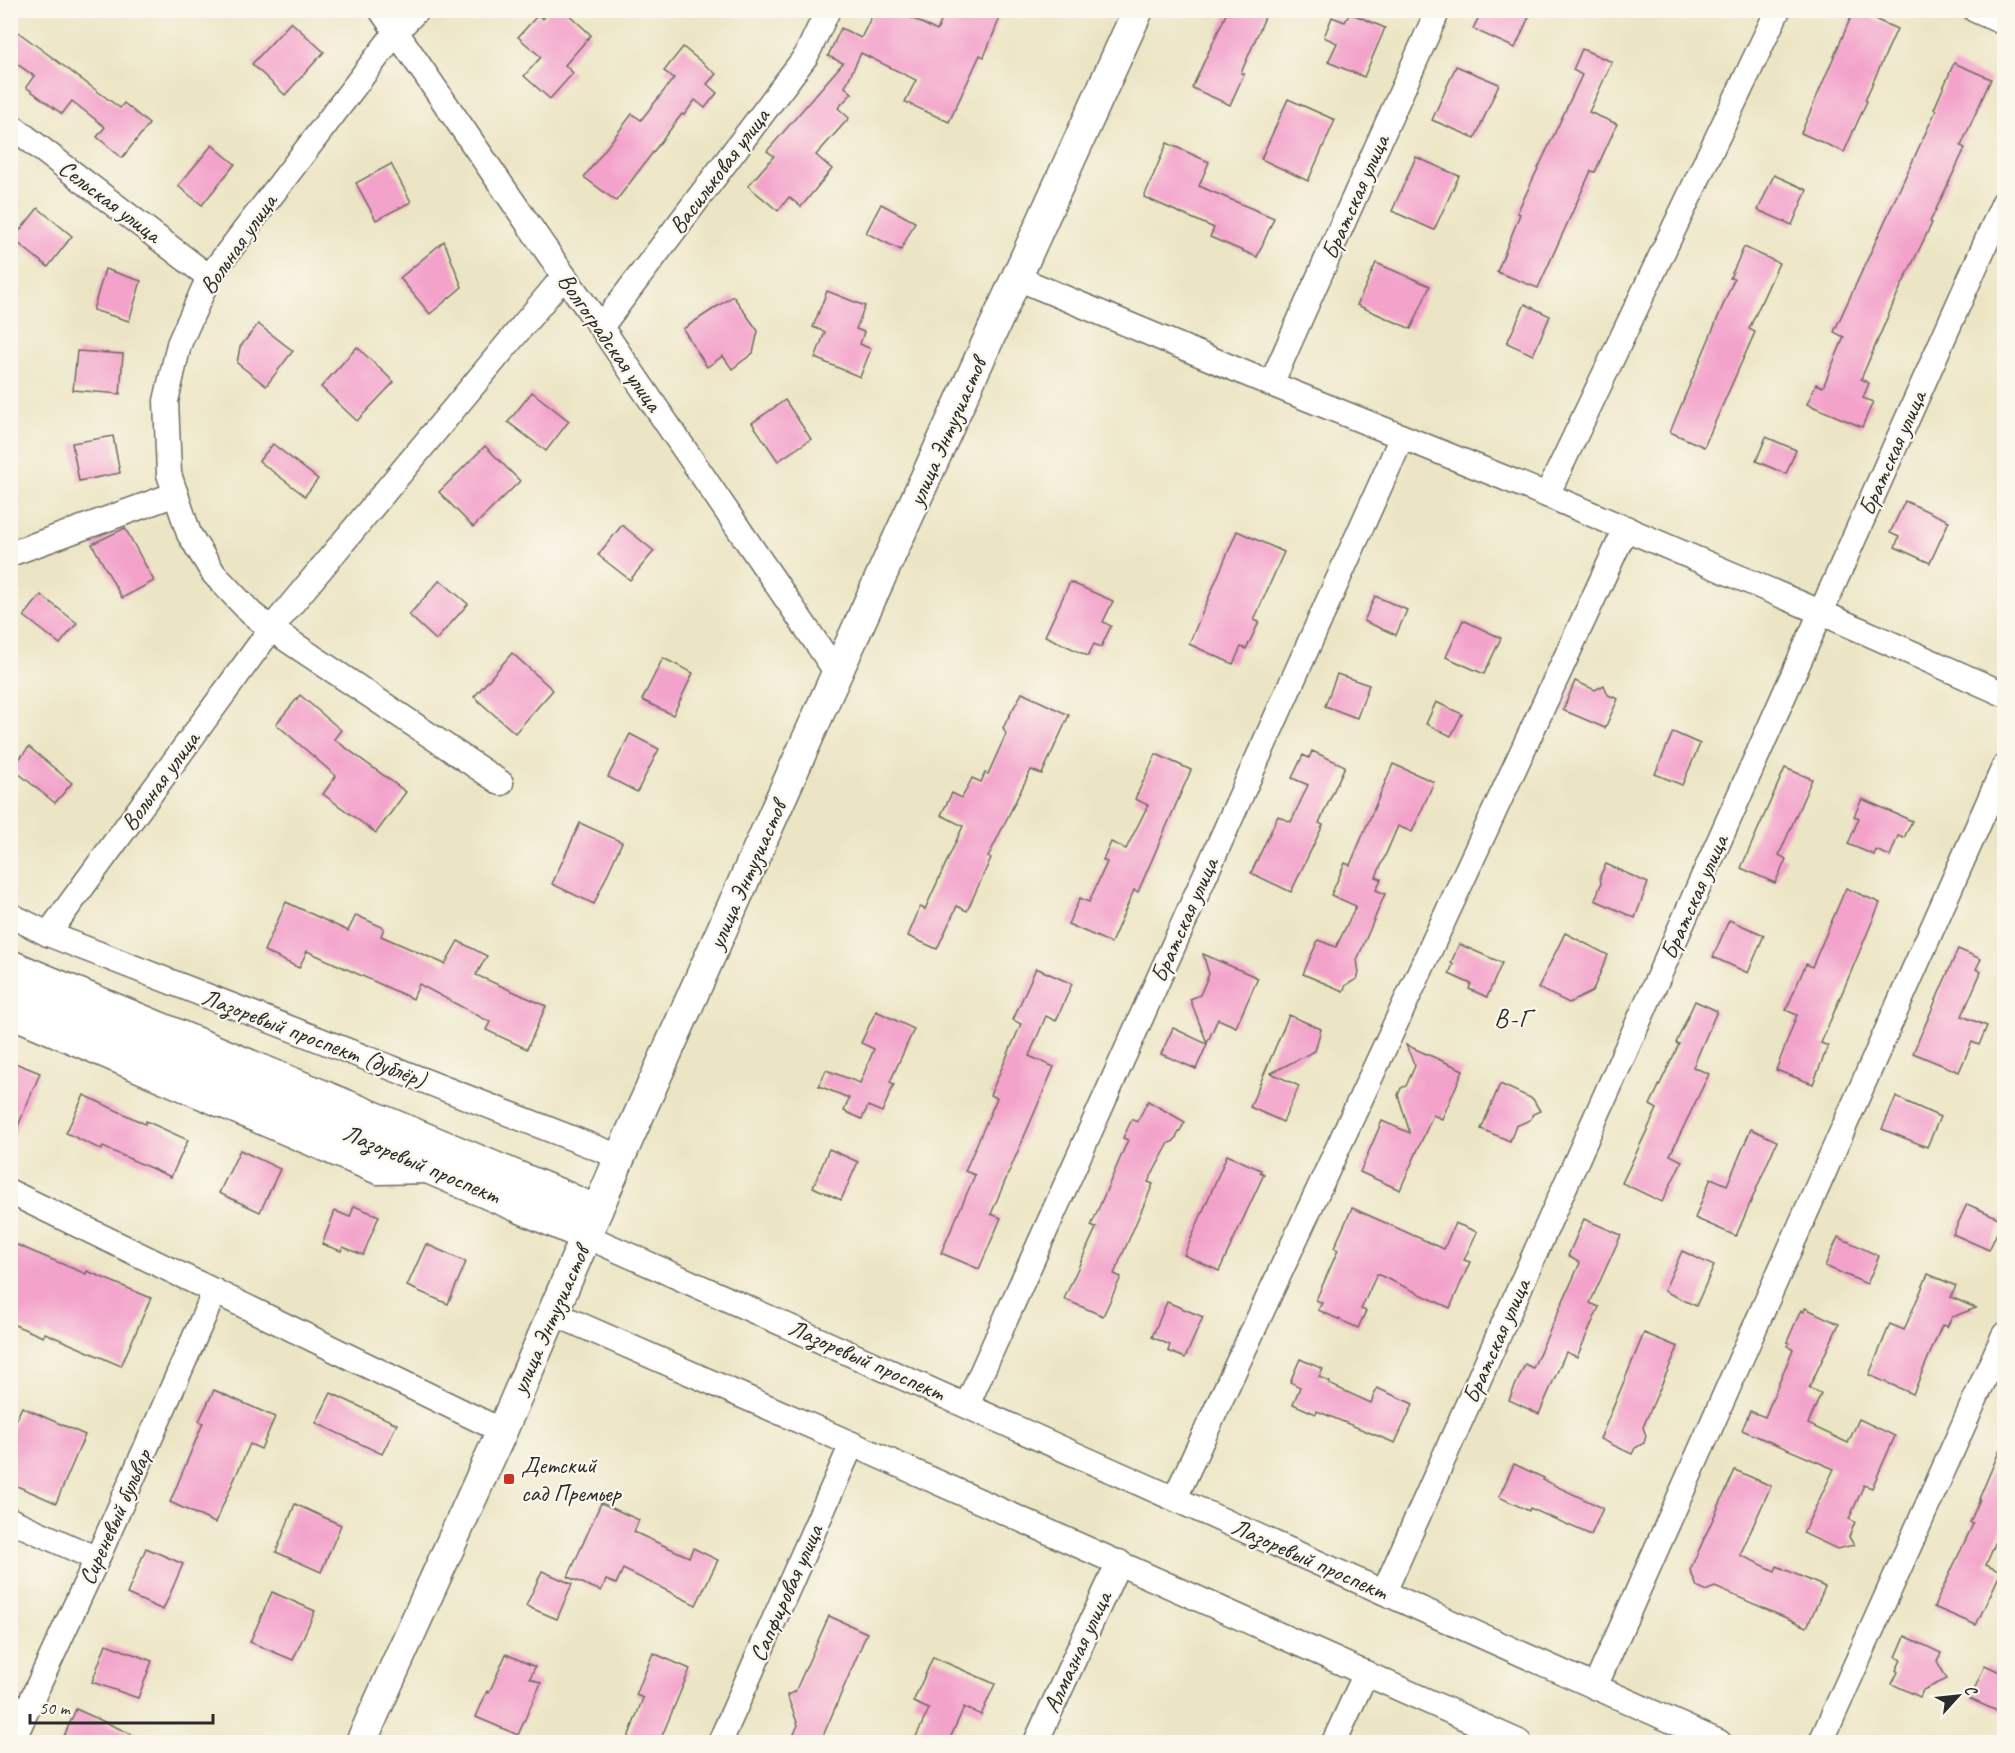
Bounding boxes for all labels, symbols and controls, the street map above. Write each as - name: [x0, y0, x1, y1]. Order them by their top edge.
- street label: Васильковая улица: [662, 101, 777, 240]
- street label: Братская улица: [1314, 128, 1397, 264]
- street label: Сельская улица: [53, 153, 169, 251]
- street label: Вольная улица: [193, 186, 285, 300]
- street label: Волгоградская улица: [551, 267, 670, 418]
- street label: улица Энтузиастов: [900, 350, 995, 512]
- street label: Братская улица: [1851, 384, 1934, 520]
- street label: Вольная улица: [114, 724, 207, 837]
- street label: улица Энтузиастов: [700, 793, 795, 955]
- street label: Братская улица: [1653, 828, 1736, 964]
- street label: Братская улица: [1143, 851, 1226, 987]
- street label: Лазоревый проспект (дублёр): [197, 981, 431, 1096]
- district label: В-Г: [1494, 1002, 1536, 1035]
- street label: Лазоревый проспект: [338, 1117, 506, 1212]
- street label: улица Энтузиастов: [503, 1238, 598, 1400]
- street label: Братская улица: [1455, 1272, 1538, 1408]
- street label: Лазоревый проспект: [784, 1312, 950, 1409]
- street label: Сиреневый бульвар: [72, 1443, 159, 1589]
- place label: Детский сад Премьер: [521, 1450, 623, 1508]
- marker: Детский сад Премьер: [502, 1472, 516, 1486]
- street label: Лазоревый проспект: [1227, 1511, 1393, 1608]
- street label: Сапфировая улица: [743, 1519, 830, 1666]
- street label: Алмазная улица: [1036, 1585, 1119, 1717]
- north arrow: [1928, 1666, 1988, 1726]
- text: С: [1960, 1682, 1982, 1700]
- scale bar: [30, 1687, 213, 1725]
- text: 50 m: [39, 1697, 72, 1719]

